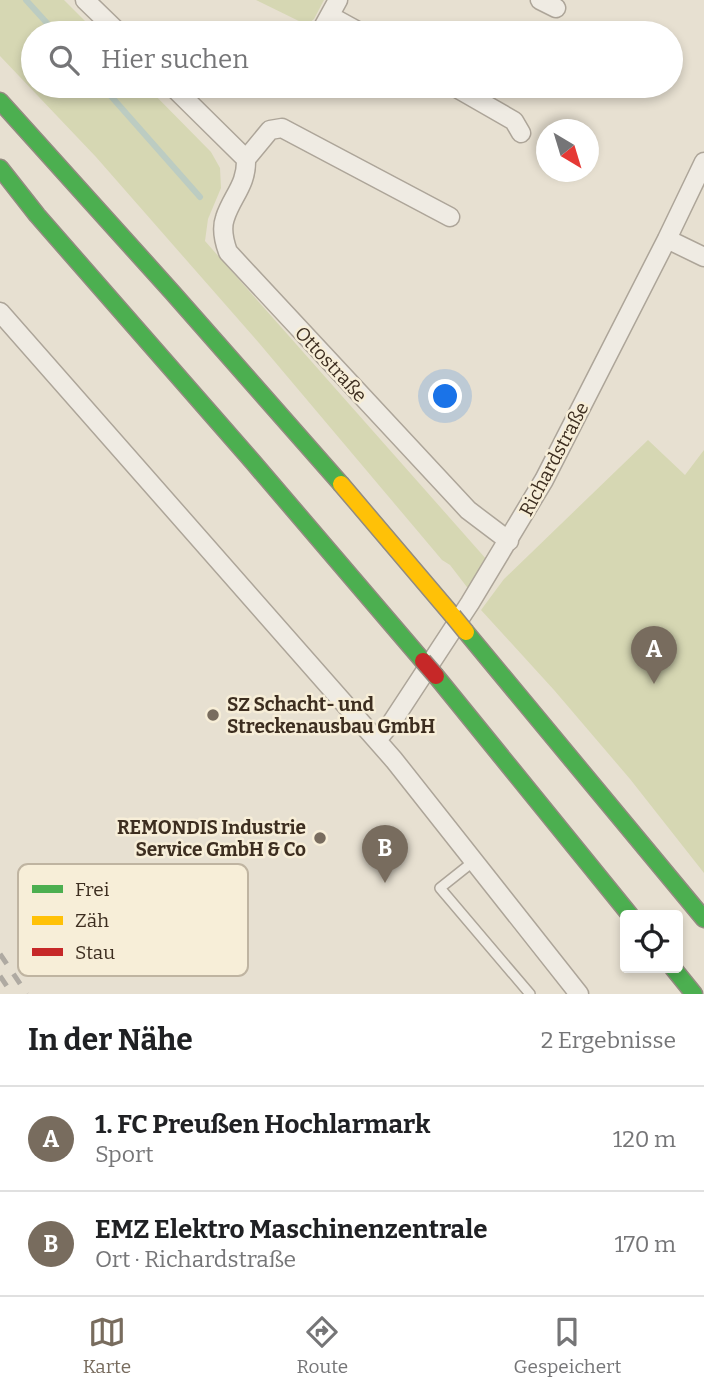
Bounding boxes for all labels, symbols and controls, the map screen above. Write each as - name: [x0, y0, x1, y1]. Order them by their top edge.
- search box: [21, 21, 683, 98]
- icon: search: [45, 41, 83, 79]
- text: Hier suchen: [101, 44, 249, 75]
- north arrow: [536, 119, 599, 182]
- street label: Ottostraße: [290, 321, 372, 407]
- your location: [428, 379, 462, 413]
- street label: Richardstraße: [514, 398, 594, 520]
- pin: A: [631, 626, 677, 684]
- place label: SZ Schacht- und Streckenausbau GmbH: [227, 693, 435, 738]
- marker: SZ Schacht- und Streckenausbau GmbH: [205, 707, 221, 723]
- place label: REMONDIS Industrie Service GmbH & Co: [117, 816, 306, 861]
- pin: B: [362, 825, 408, 883]
- marker: REMONDIS Industrie Service GmbH & Co: [312, 830, 328, 846]
- legend: [18, 864, 248, 976]
- text: Frei: [75, 878, 110, 901]
- text: Zäh: [75, 909, 109, 932]
- map controls: [620, 910, 683, 973]
- button: locate: [620, 910, 683, 973]
- text: Stau: [75, 941, 115, 964]
- text: In der Nähe: [28, 1022, 193, 1058]
- text: 2 Ergebnisse: [541, 1026, 676, 1054]
- text: 1. FC Preußen Hochlarmark: [95, 1109, 430, 1140]
- text: A: [43, 1125, 59, 1153]
- text: 120 m: [613, 1125, 676, 1153]
- text: Sport: [95, 1140, 154, 1168]
- text: EMZ Elektro Maschinenzentrale: [95, 1214, 487, 1245]
- text: B: [44, 1230, 58, 1258]
- text: 170 m: [614, 1230, 676, 1258]
- text: Ort · Richardstraße: [95, 1245, 296, 1273]
- tab: Karte: [83, 1313, 131, 1378]
- tab: Route: [296, 1313, 348, 1378]
- tab: Gespeichert: [514, 1313, 621, 1378]

